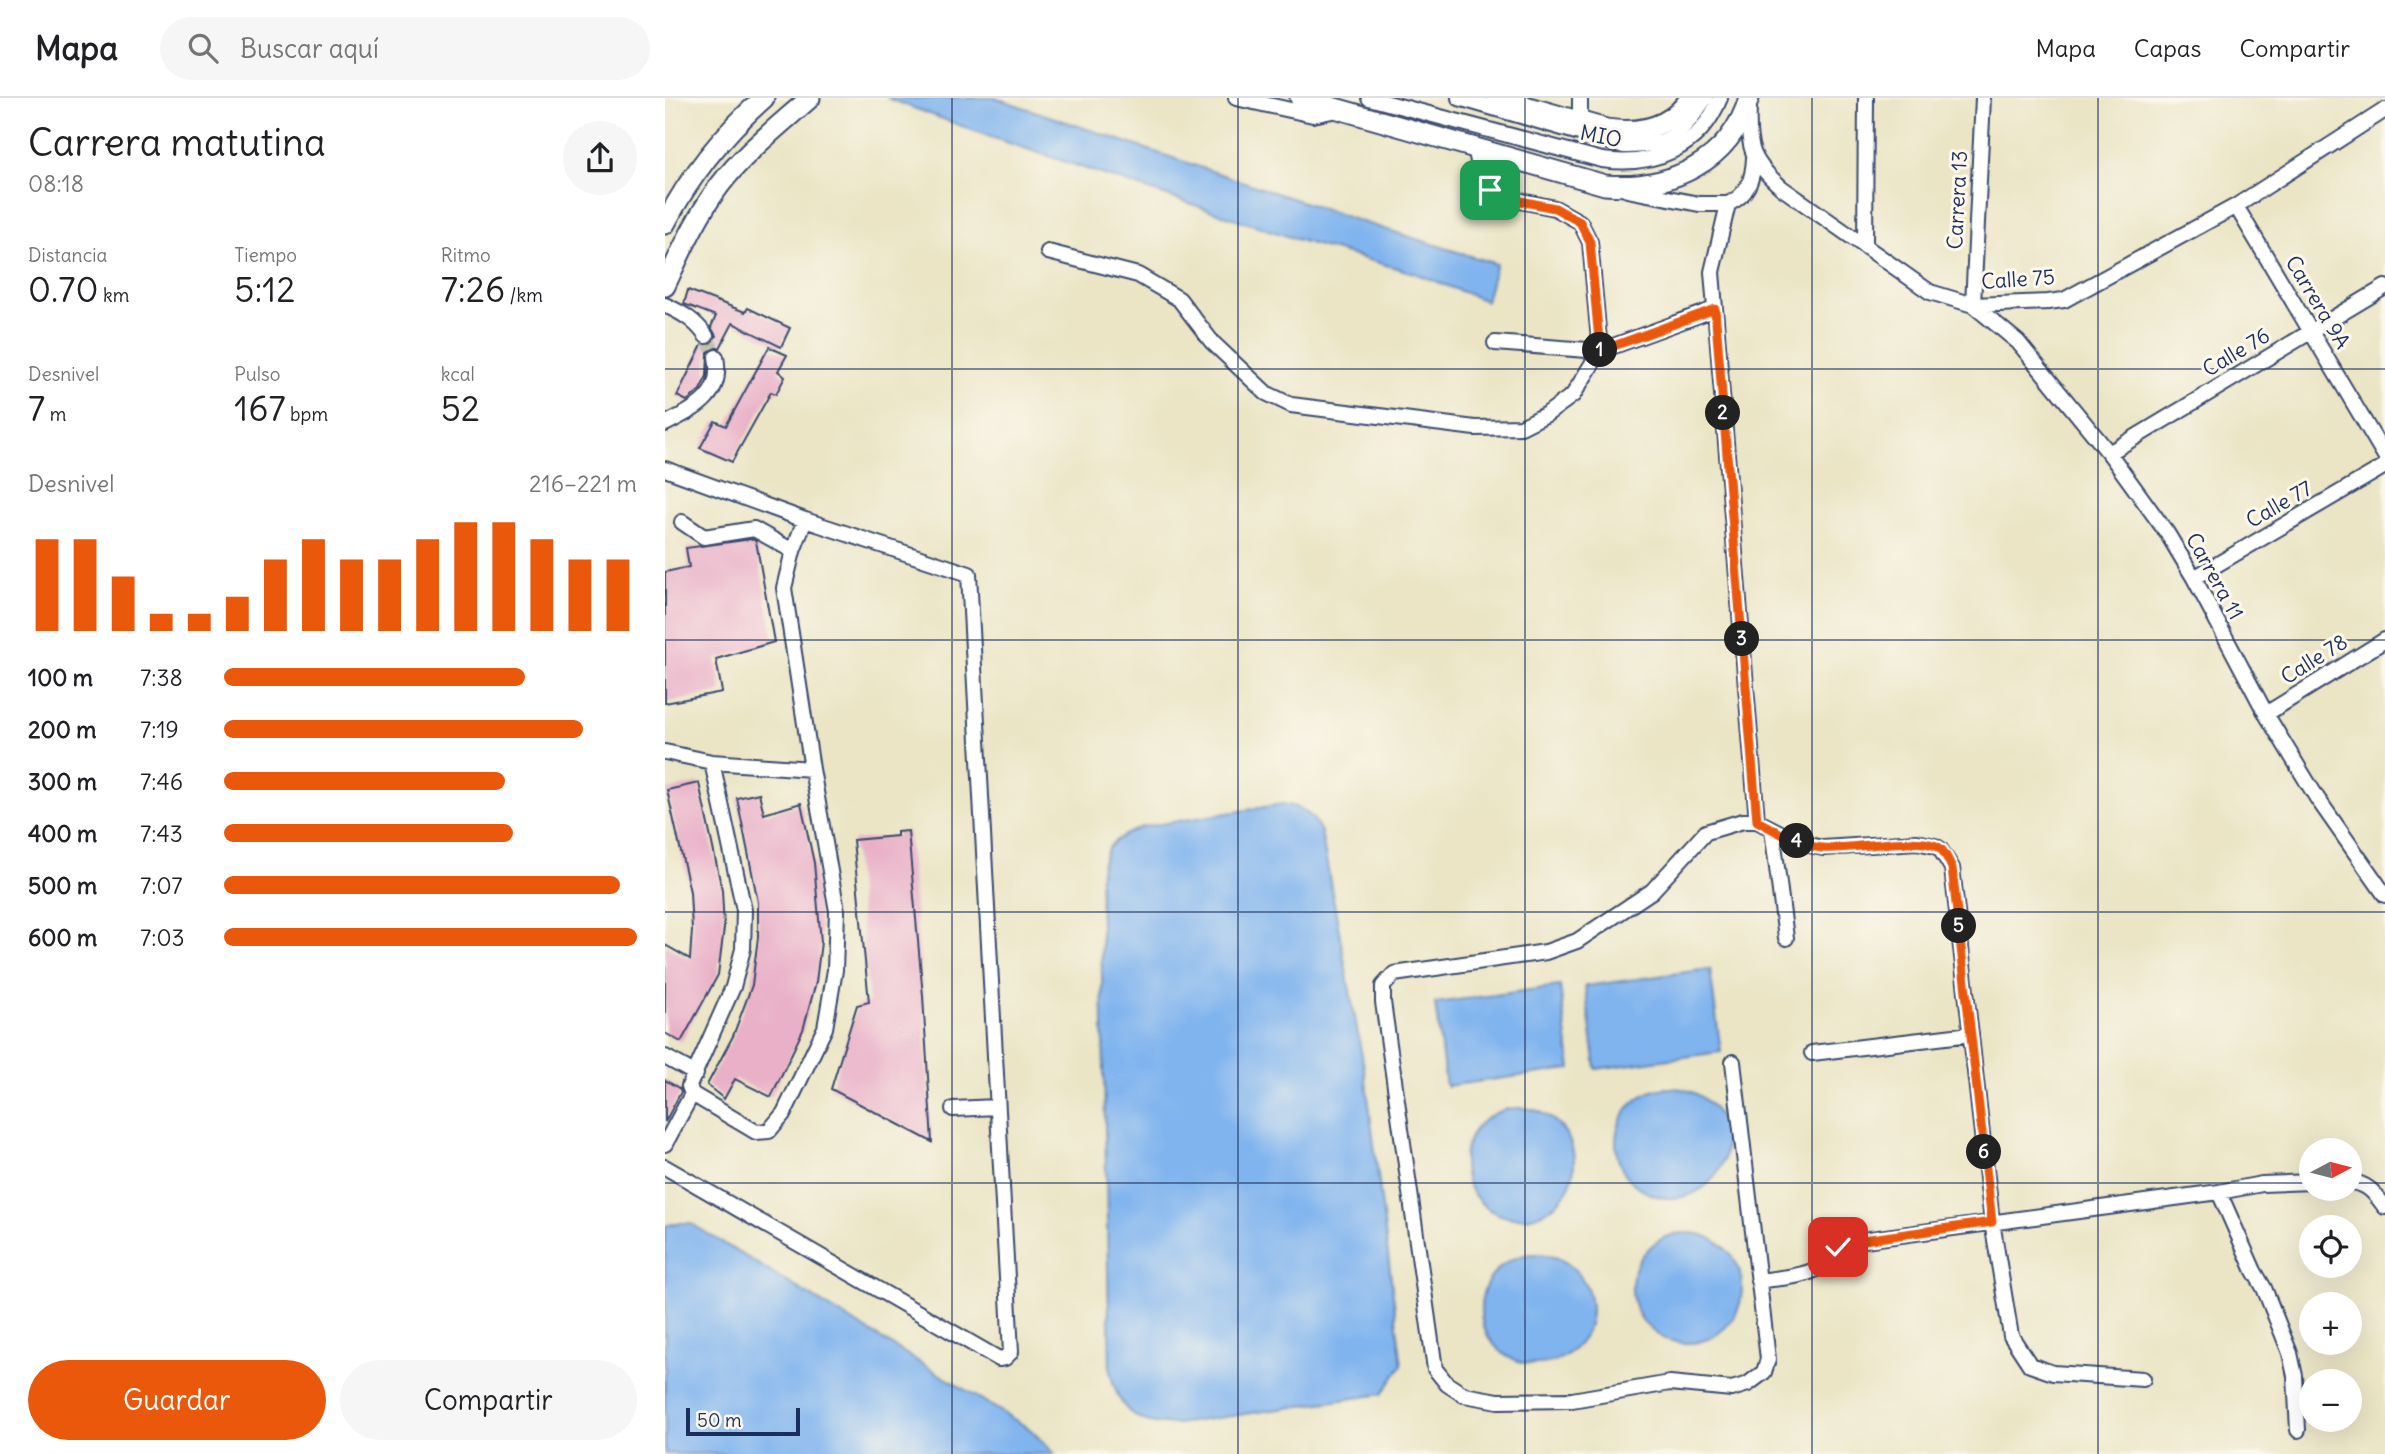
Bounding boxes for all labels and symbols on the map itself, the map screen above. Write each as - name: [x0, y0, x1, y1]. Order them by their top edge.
- street label: MIO: [1578, 119, 1624, 153]
- street label: Carrera 13: [1941, 150, 1973, 250]
- pin: [1460, 160, 1520, 220]
- street label: Carrera 9A: [2280, 250, 2356, 354]
- street label: Calle 75: [1980, 263, 2056, 295]
- street label: Calle 76: [2198, 322, 2274, 382]
- pin: 1: [1583, 332, 1618, 368]
- pin: 2: [1705, 396, 1741, 430]
- street label: Calle 77: [2241, 474, 2317, 534]
- street label: Carrera 11: [2180, 528, 2250, 624]
- pin: 3: [1725, 622, 1759, 656]
- street label: Calle 78: [2276, 628, 2352, 690]
- pin: 4: [1779, 824, 1815, 858]
- pin: 5: [1941, 908, 1977, 944]
- pin: 6: [1967, 1134, 2001, 1170]
- north arrow: [2299, 1138, 2363, 1200]
- pin: [1808, 1217, 1868, 1277]
- scale bar: [686, 1405, 800, 1437]

